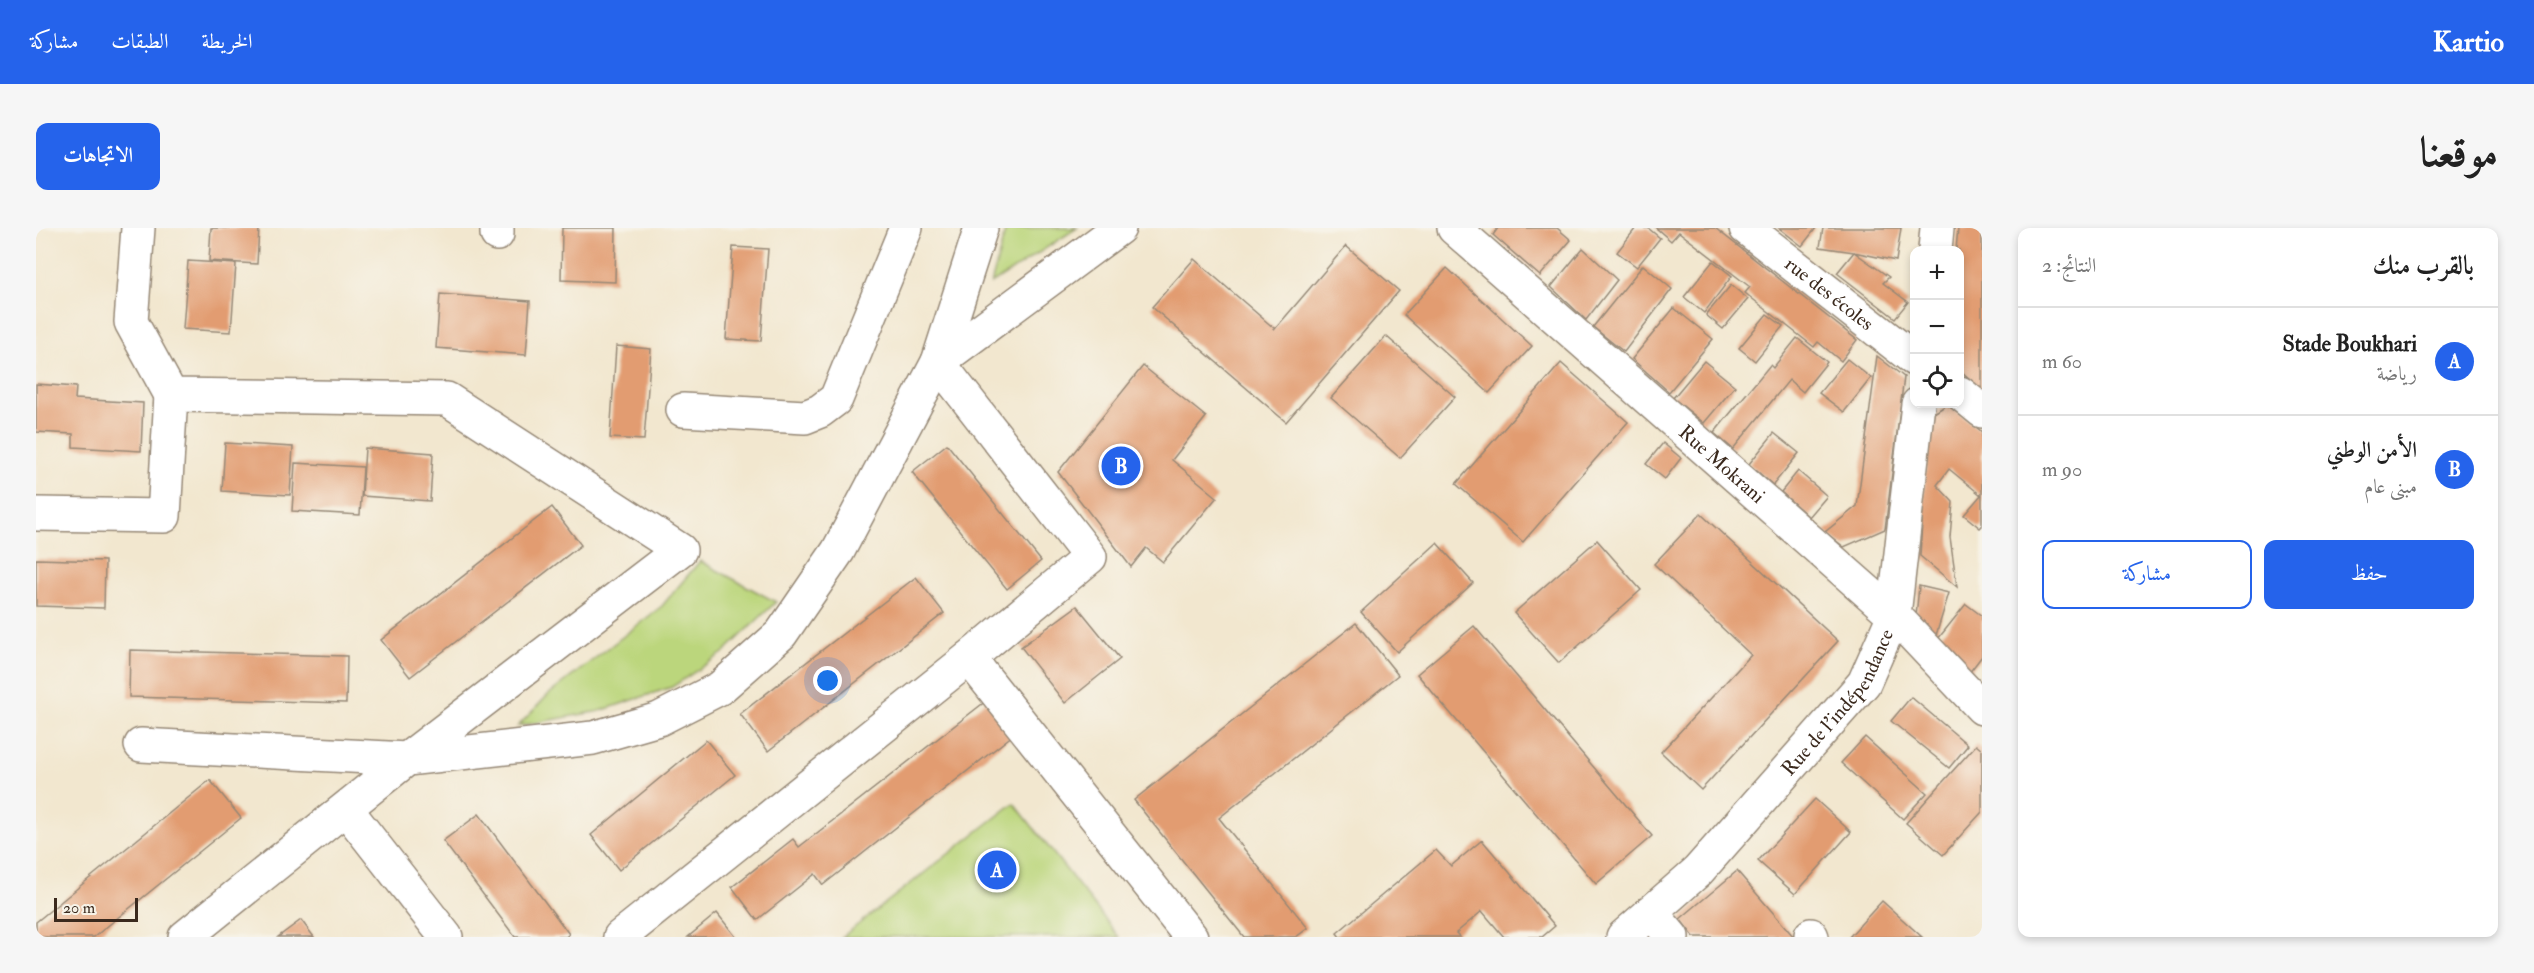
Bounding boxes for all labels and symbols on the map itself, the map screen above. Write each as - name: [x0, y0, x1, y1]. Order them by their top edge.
- street label: rue des écoles: [1780, 251, 1879, 336]
- street label: Rue Mokrani: [1674, 420, 1770, 509]
- pin: B: [1102, 444, 1140, 488]
- street label: Rue de l'indépendance: [1776, 625, 1899, 781]
- your location: [813, 666, 842, 695]
- pin: A: [978, 848, 1016, 892]
- scale bar: [54, 895, 138, 922]

